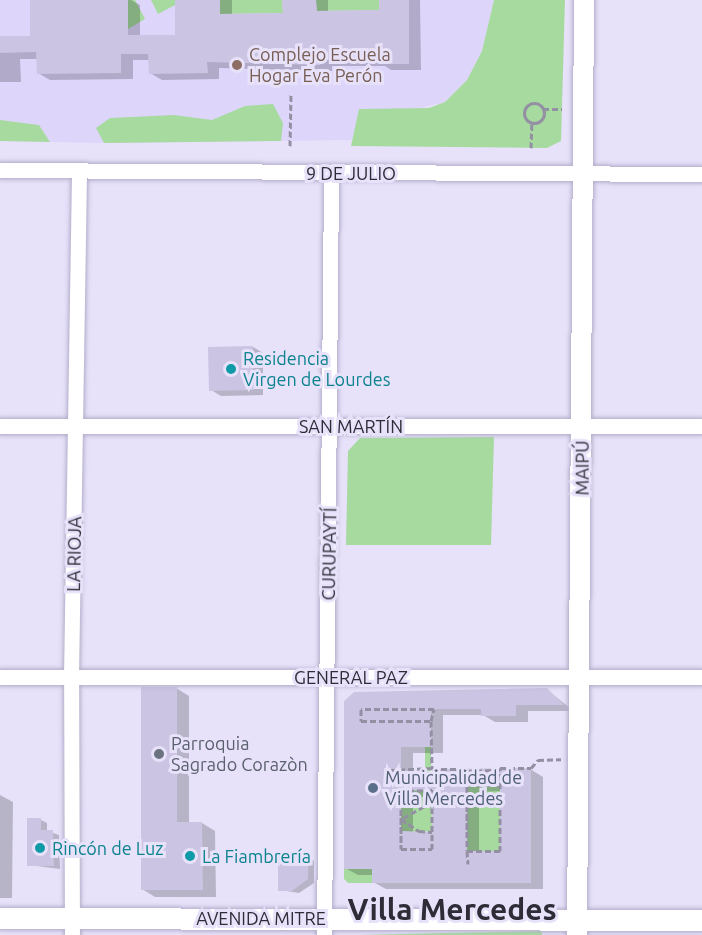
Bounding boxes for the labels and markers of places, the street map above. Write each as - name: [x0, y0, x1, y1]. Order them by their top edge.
- place label: Complejo Escuela Hogar Eva Perón: [249, 44, 391, 86]
- marker: Complejo Escuela Hogar Eva Perón: [230, 58, 244, 72]
- place label: Residencia Virgen de Lourdes: [243, 348, 391, 391]
- marker: Residencia Virgen de Lourdes: [224, 362, 238, 376]
- place label: Parroquia Sagrado Corazòn: [171, 733, 308, 776]
- marker: Parroquia Sagrado Corazòn: [152, 747, 166, 761]
- place label: Municipalidad de Villa Mercedes: [385, 767, 522, 810]
- marker: Municipalidad de Villa Mercedes: [366, 781, 380, 795]
- place label: Rincón de Luz: [52, 837, 163, 859]
- marker: Rincón de Luz: [33, 841, 47, 855]
- place label: La Fiambrería: [202, 845, 311, 867]
- marker: La Fiambrería: [183, 849, 197, 863]

